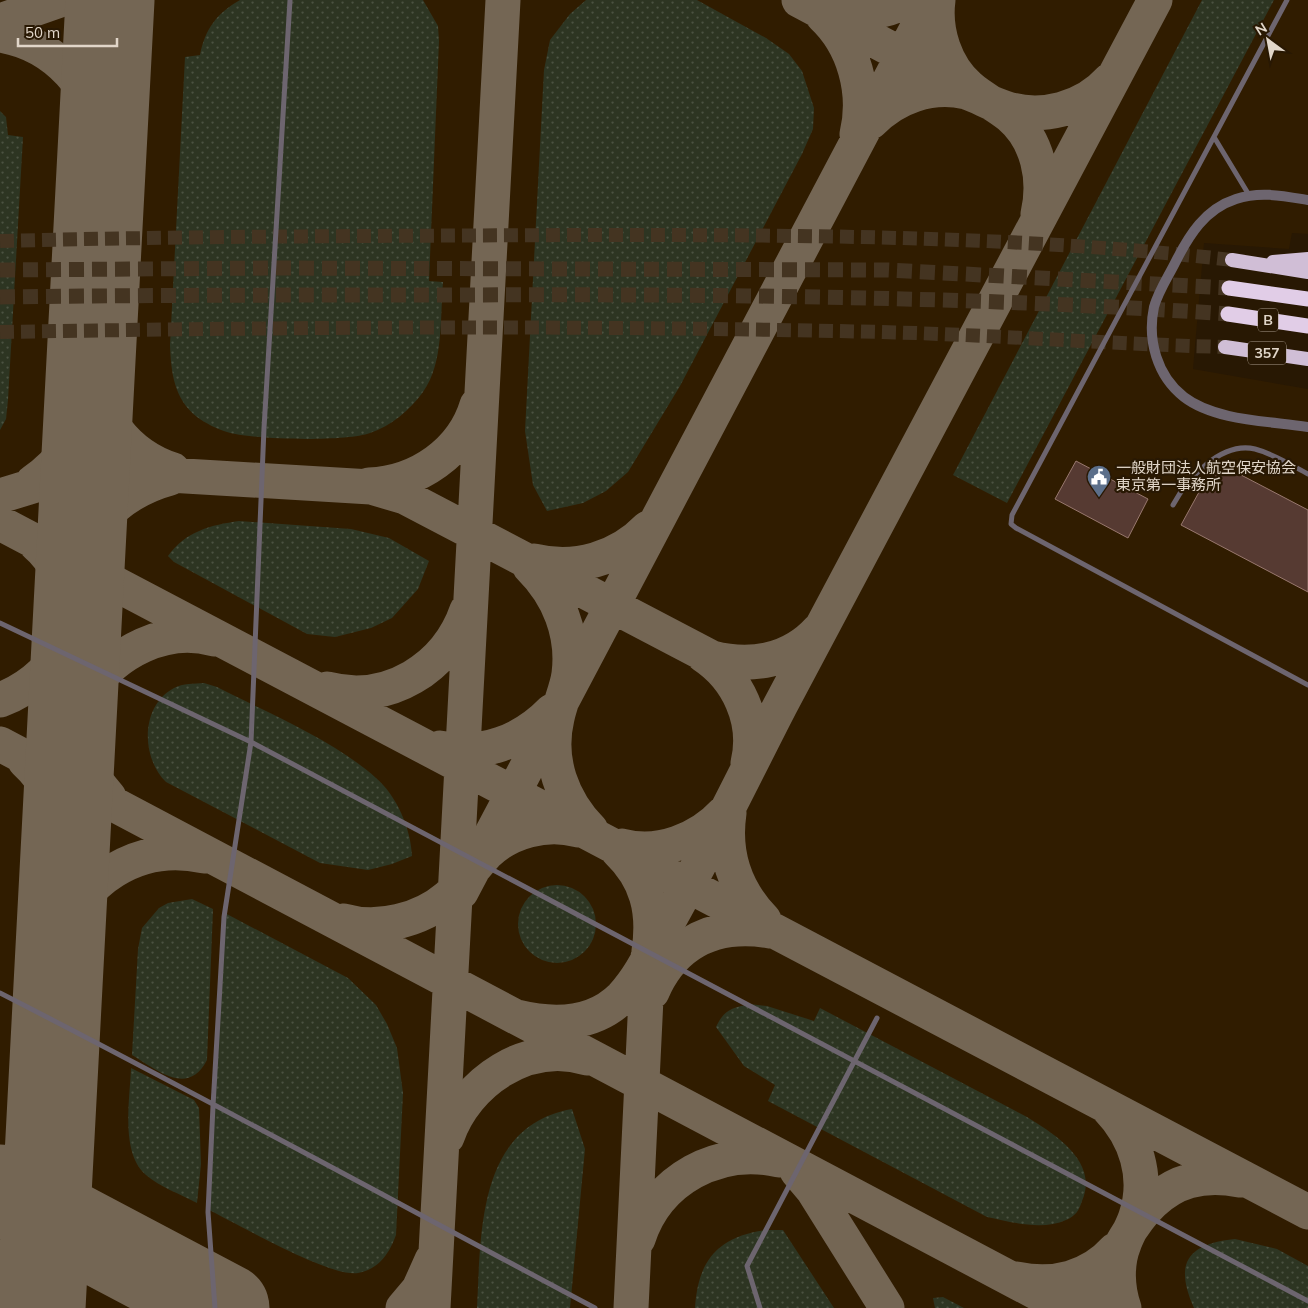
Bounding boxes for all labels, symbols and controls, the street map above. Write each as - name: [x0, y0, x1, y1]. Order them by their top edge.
- scale bar: [18, 15, 116, 47]
- north arrow: [1243, 15, 1293, 65]
- text: N: [1252, 19, 1270, 39]
- text: 50 m: [25, 23, 60, 42]
- road number: B: [1258, 308, 1278, 332]
- road number: 357: [1248, 342, 1286, 364]
- place label: 一般財団法人航空保安協会 東京第一事務所: [1116, 458, 1296, 494]
- public building icon: 一般財団法人航空保安協会 東京第一事務所: [1086, 464, 1112, 498]

